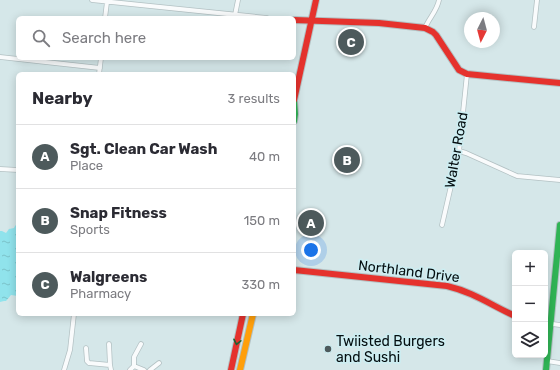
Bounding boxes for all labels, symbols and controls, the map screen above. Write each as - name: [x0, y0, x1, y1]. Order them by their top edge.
- north arrow: [464, 12, 500, 48]
- search box: [16, 16, 296, 60]
- icon: search: [30, 27, 52, 49]
- pin: C: [338, 27, 364, 57]
- text: Search here: [62, 29, 146, 47]
- text: Nearby: [32, 88, 93, 108]
- text: 3 results: [228, 91, 280, 106]
- street label: Walter Road: [441, 111, 472, 189]
- text: Sgt. Clean Car Wash: [70, 140, 217, 158]
- pin: B: [334, 145, 360, 175]
- text: A: [40, 149, 50, 164]
- text: 40 m: [249, 149, 280, 164]
- text: Place: [70, 158, 103, 173]
- text: Snap Fitness: [70, 204, 167, 222]
- pin: A: [298, 208, 324, 238]
- text: B: [40, 213, 50, 228]
- text: 150 m: [244, 213, 280, 228]
- text: Sports: [70, 222, 110, 237]
- your location: [301, 240, 321, 260]
- map controls: [512, 250, 548, 358]
- button: +: [512, 250, 548, 286]
- street label: Northland Drive: [357, 257, 461, 286]
- text: Walgreens: [70, 268, 147, 286]
- text: C: [40, 277, 50, 292]
- text: 330 m: [241, 277, 280, 292]
- text: Pharmacy: [70, 286, 131, 301]
- button: −: [512, 286, 548, 322]
- button: layers: [512, 322, 548, 358]
- place label: Twiisted Burgers and Sushi: [336, 333, 445, 366]
- one-way arrow: [234, 339, 242, 345]
- marker: Twiisted Burgers and Sushi: [323, 344, 333, 354]

